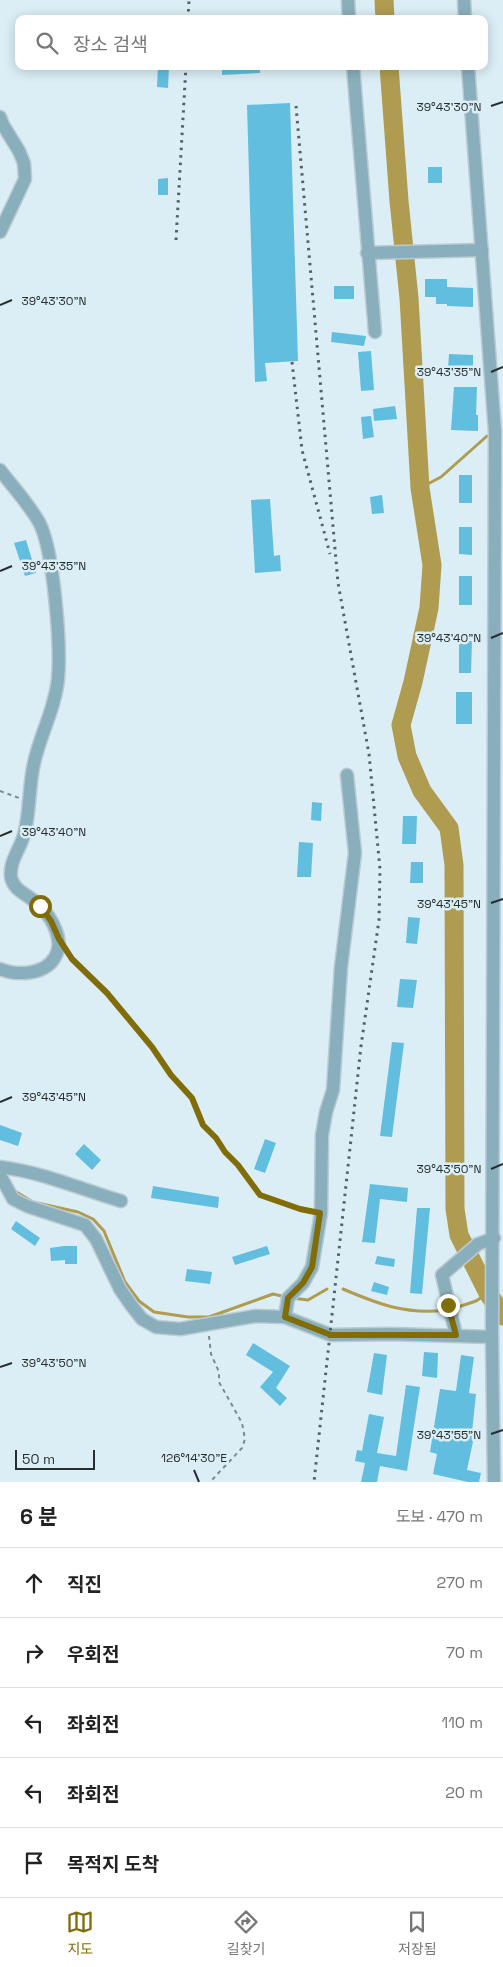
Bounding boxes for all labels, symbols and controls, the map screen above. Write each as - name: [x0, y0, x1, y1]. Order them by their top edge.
- search box: [15, 15, 488, 70]
- icon: search: [33, 29, 61, 57]
- text: 장소 검색: [73, 32, 148, 57]
- text: 39°43'30"N: [417, 99, 481, 115]
- text: 39°43'30"N: [22, 293, 86, 309]
- text: 39°43'35"N: [417, 364, 481, 380]
- text: 39°43'35"N: [22, 558, 86, 574]
- text: 39°43'40"N: [417, 630, 481, 646]
- text: 39°43'40"N: [22, 824, 86, 840]
- route start: [29, 895, 52, 918]
- text: 39°43'45"N: [417, 896, 481, 912]
- text: 39°43'45"N: [22, 1089, 86, 1105]
- text: 39°43'50"N: [417, 1161, 481, 1177]
- route end: [437, 1294, 460, 1317]
- text: 39°43'50"N: [22, 1355, 86, 1371]
- text: 39°43'55"N: [417, 1427, 481, 1443]
- scale bar: [15, 1447, 95, 1470]
- text: 50 m: [22, 1450, 55, 1468]
- text: 126°14'30"E: [161, 1450, 227, 1466]
- text: 6 분: [20, 1503, 58, 1530]
- text: 도보 · 470 m: [396, 1506, 483, 1527]
- icon: ahead: [20, 1569, 48, 1597]
- text: 직진: [67, 1572, 102, 1597]
- text: 270 m: [436, 1572, 483, 1593]
- icon: right: [20, 1639, 48, 1667]
- text: 우회전: [67, 1642, 119, 1667]
- text: 70 m: [446, 1642, 483, 1663]
- icon: left: [20, 1709, 48, 1737]
- text: 좌회전: [67, 1712, 119, 1737]
- text: 110 m: [441, 1712, 483, 1733]
- icon: left: [20, 1779, 48, 1807]
- text: 좌회전: [67, 1782, 119, 1807]
- text: 20 m: [445, 1782, 483, 1803]
- icon: arrive: [20, 1849, 48, 1877]
- text: 목적지 도착: [67, 1852, 159, 1877]
- tab: 지도: [66, 1908, 94, 1958]
- tab: 길찾기: [227, 1908, 265, 1958]
- tab: 저장됨: [398, 1908, 437, 1958]

